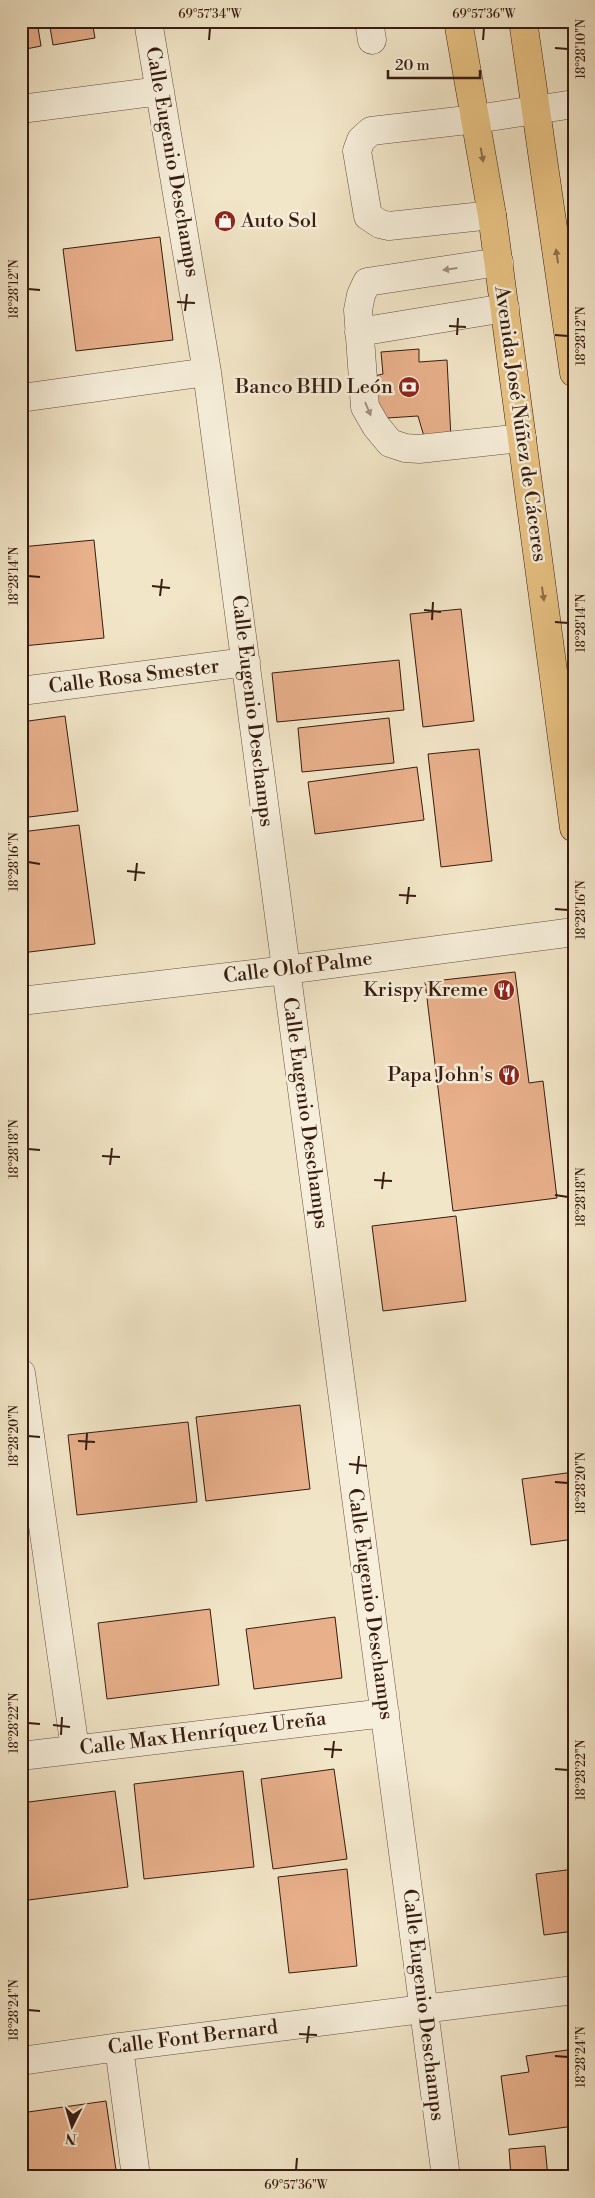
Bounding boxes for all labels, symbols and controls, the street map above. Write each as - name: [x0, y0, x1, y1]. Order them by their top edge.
- text: 69°57'34"W: [178, 7, 243, 22]
- text: 69°57'36"W: [452, 7, 517, 22]
- text: 18°28'10"N: [574, 19, 589, 79]
- street label: Calle Eugenio Deschamps: [139, 45, 205, 279]
- scale bar: [388, 48, 480, 80]
- text: 20 m: [395, 56, 430, 75]
- one-way arrow: [479, 148, 487, 164]
- shop icon: Auto Sol: [213, 209, 237, 233]
- place label: Auto Sol: [240, 209, 317, 234]
- one-way arrow: [553, 248, 561, 264]
- text: 18°28'12"N: [7, 259, 22, 319]
- one-way arrow: [442, 266, 458, 274]
- street label: Avenida José Núñez de Cáceres: [488, 284, 552, 563]
- text: 18°28'12"N: [574, 306, 589, 366]
- place label: Banco BHD León: [234, 375, 393, 400]
- bank icon: Banco BHD León: [397, 375, 421, 399]
- one-way arrow: [364, 402, 372, 417]
- text: 18°28'14"N: [7, 546, 22, 606]
- one-way arrow: [539, 586, 547, 602]
- text: 18°28'14"N: [574, 593, 589, 653]
- street label: Calle Eugenio Deschamps: [225, 594, 279, 828]
- street label: Calle Rosa Smester: [47, 654, 221, 700]
- text: 18°28'16"N: [7, 832, 22, 892]
- text: 18°28'16"N: [574, 880, 589, 940]
- street label: Calle Olof Palme: [222, 946, 374, 990]
- place label: Krispy Kreme: [363, 978, 488, 1003]
- restaurant icon: Krispy Kreme: [492, 978, 516, 1002]
- street label: Calle Eugenio Deschamps: [276, 996, 334, 1230]
- place label: Papa John's: [388, 1063, 493, 1088]
- restaurant icon: Papa John's: [497, 1063, 521, 1087]
- text: 18°28'18"N: [7, 1119, 22, 1179]
- text: 18°28'18"N: [574, 1167, 589, 1227]
- text: 18°28'20"N: [7, 1405, 22, 1467]
- text: 18°28'20"N: [574, 1452, 589, 1514]
- street label: Calle Eugenio Deschamps: [341, 1487, 399, 1721]
- text: 18°28'22"N: [7, 1692, 22, 1753]
- street label: Calle Max Henríquez Ureña: [78, 1706, 329, 1762]
- text: 18°28'22"N: [574, 1739, 589, 1800]
- street label: Calle Eugenio Deschamps: [396, 1888, 450, 2122]
- text: 18°28'24"N: [7, 1979, 22, 2041]
- street label: Calle Font Bernard: [107, 2015, 280, 2061]
- text: 18°28'24"N: [574, 2026, 589, 2088]
- north arrow: [48, 2100, 98, 2150]
- text: N: [65, 2129, 77, 2147]
- text: 69°57'36"W: [264, 2178, 329, 2193]

